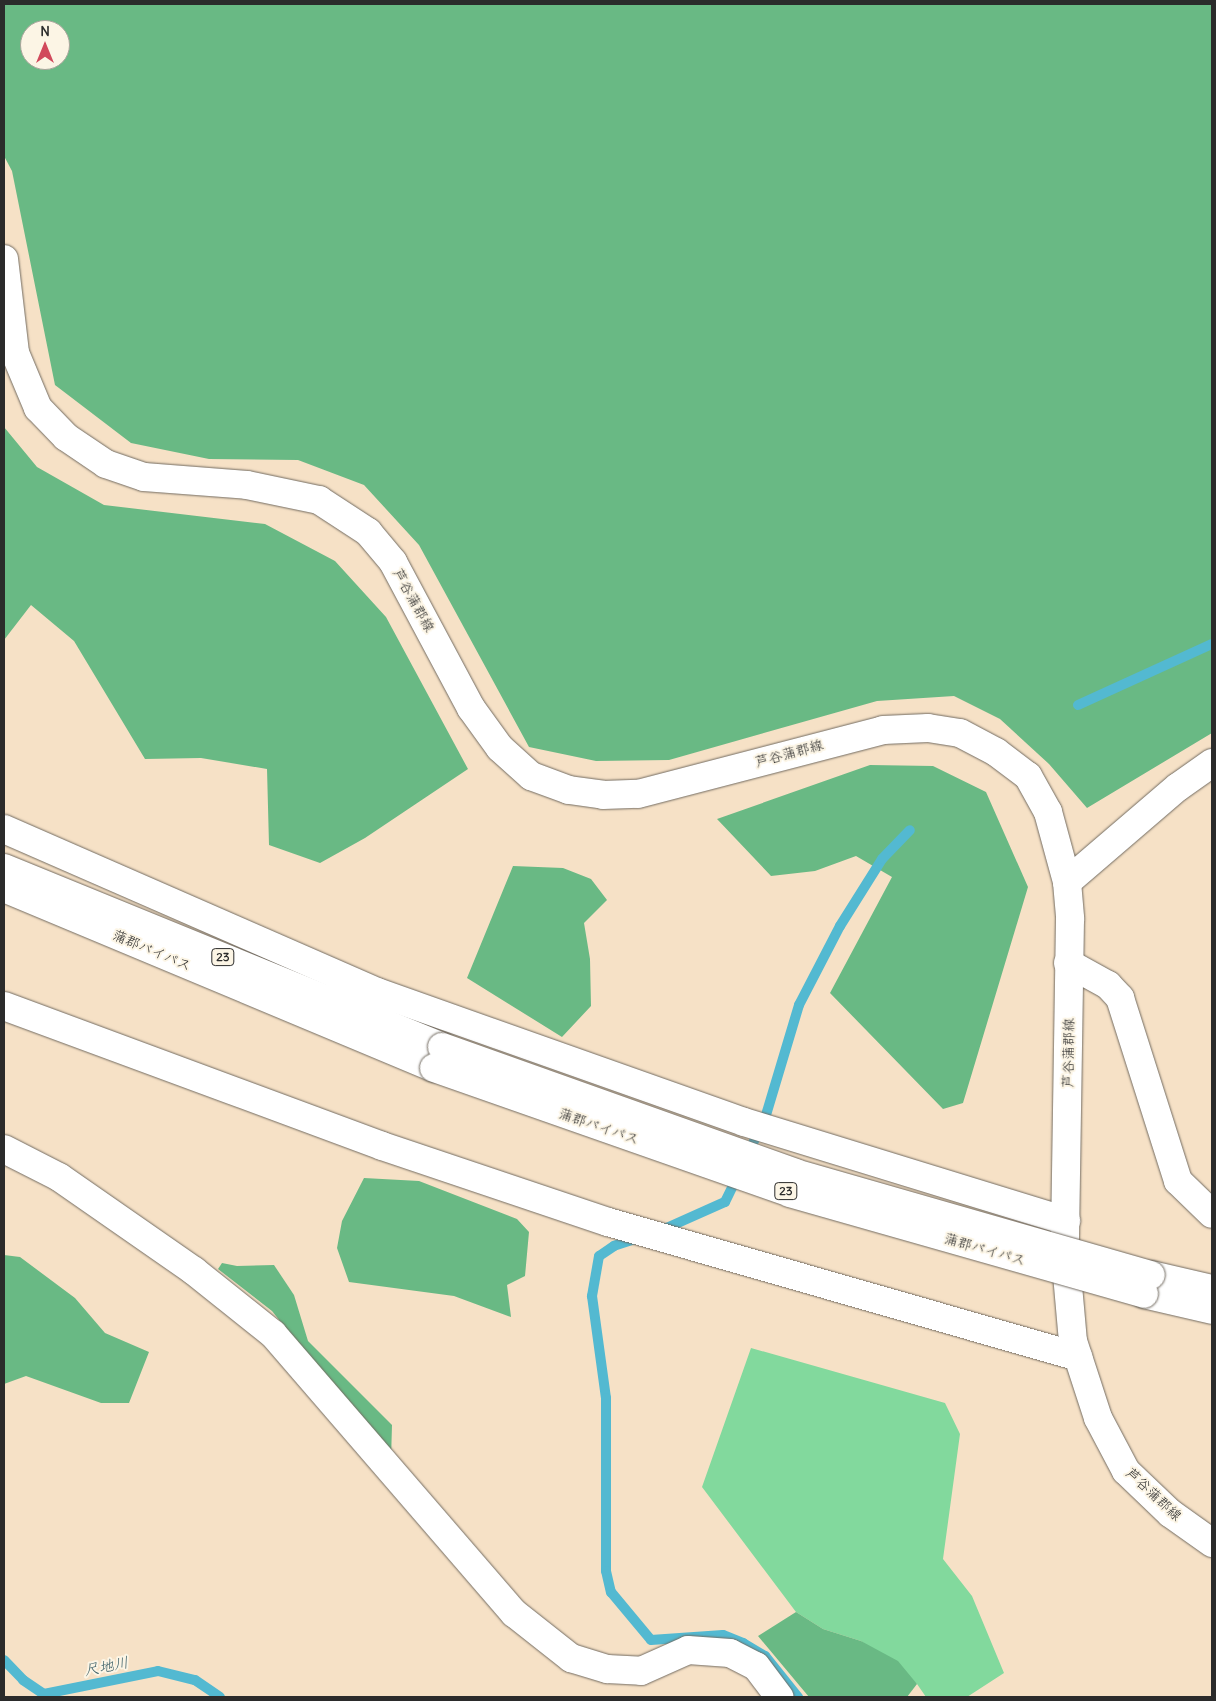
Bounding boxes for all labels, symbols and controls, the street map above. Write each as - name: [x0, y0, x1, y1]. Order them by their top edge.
- north arrow: [20, 20, 70, 70]
- text: N: [40, 22, 50, 40]
- street label: 芦谷蒲郡線: [390, 565, 438, 635]
- street label: 芦谷蒲郡線: [753, 736, 825, 770]
- street label: 蒲郡バイパス: [110, 926, 194, 974]
- road number: 23: [210, 948, 236, 966]
- street label: 芦谷蒲郡線: [1059, 1018, 1077, 1088]
- street label: 蒲郡バイパス: [557, 1104, 641, 1148]
- road number: 23: [774, 1182, 798, 1200]
- street label: 蒲郡バイパス: [942, 1229, 1028, 1269]
- street label: 芦谷蒲郡線: [1123, 1464, 1185, 1524]
- water label: 尺地川: [82, 1653, 130, 1679]

